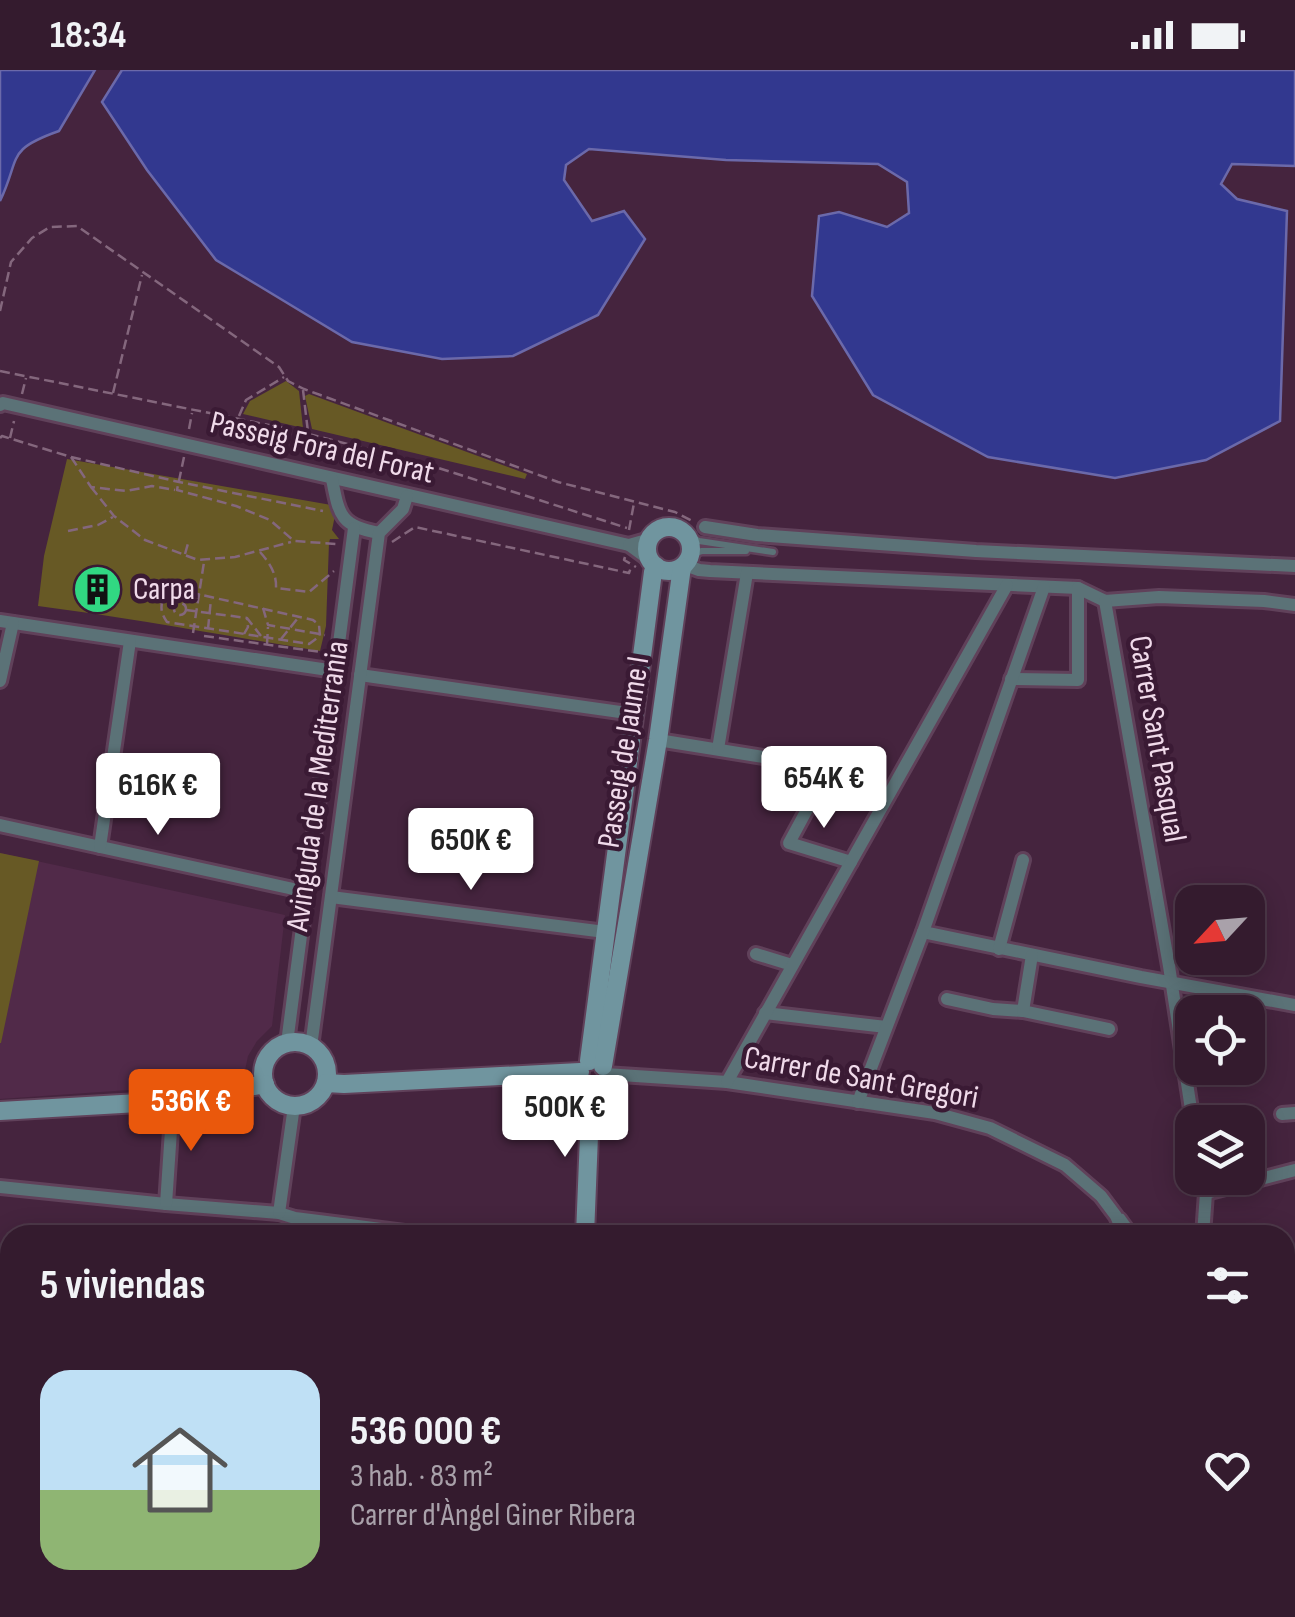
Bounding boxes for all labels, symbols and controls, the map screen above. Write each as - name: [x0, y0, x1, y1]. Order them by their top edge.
- text: 18:34: [50, 13, 126, 58]
- street label: Passeig Fora del Forat: [206, 403, 438, 493]
- building icon: Carpa: [72, 563, 124, 615]
- place label: Carpa: [133, 570, 195, 609]
- street label: Carrer Sant Pasqual: [1120, 633, 1194, 845]
- street label: Avinguda de la Mediterrania: [278, 638, 358, 935]
- street label: Passeig de Jaume I: [590, 654, 658, 850]
- pin: 654K €: [743, 746, 905, 831]
- pin: 616K €: [77, 753, 239, 838]
- text: 654K €: [783, 759, 865, 798]
- text: 616K €: [118, 766, 198, 805]
- pin: 650K €: [390, 808, 552, 893]
- text: 650K €: [430, 821, 512, 860]
- north arrow: [1175, 885, 1265, 975]
- map controls: [1175, 885, 1265, 1195]
- button: locate: [1175, 995, 1265, 1085]
- street label: Carrer de Sant Gregori: [741, 1038, 981, 1118]
- pin: 536K €: [110, 1069, 272, 1154]
- pin: 500K €: [484, 1075, 646, 1160]
- text: 536K €: [151, 1082, 231, 1121]
- text: 500K €: [524, 1088, 606, 1127]
- button: layers: [1175, 1105, 1265, 1195]
- icon: filters: [1200, 1258, 1255, 1313]
- text: 5 viviendas: [40, 1260, 205, 1311]
- text: 536 000 €: [350, 1406, 502, 1457]
- icon: home: [120, 1410, 240, 1530]
- icon: heart: [1200, 1443, 1255, 1498]
- text: 3 hab. · 83 m²: [350, 1457, 493, 1496]
- text: Carrer d'Àngel Giner Ribera: [350, 1496, 636, 1535]

